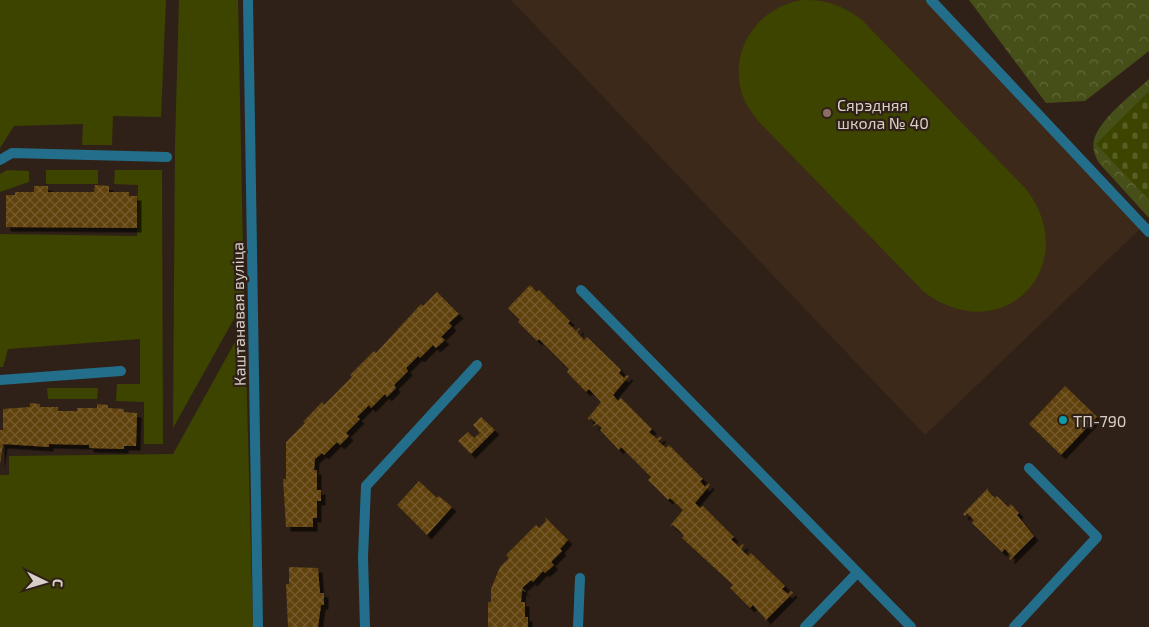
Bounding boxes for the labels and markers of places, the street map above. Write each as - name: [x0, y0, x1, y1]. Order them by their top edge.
- place label: Сярэдняя школа № 40: [837, 95, 929, 132]
- marker: Сярэдняя школа № 40: [821, 107, 833, 119]
- place label: ТП-790: [1073, 411, 1127, 430]
- marker: ТП-790: [1057, 414, 1069, 426]

